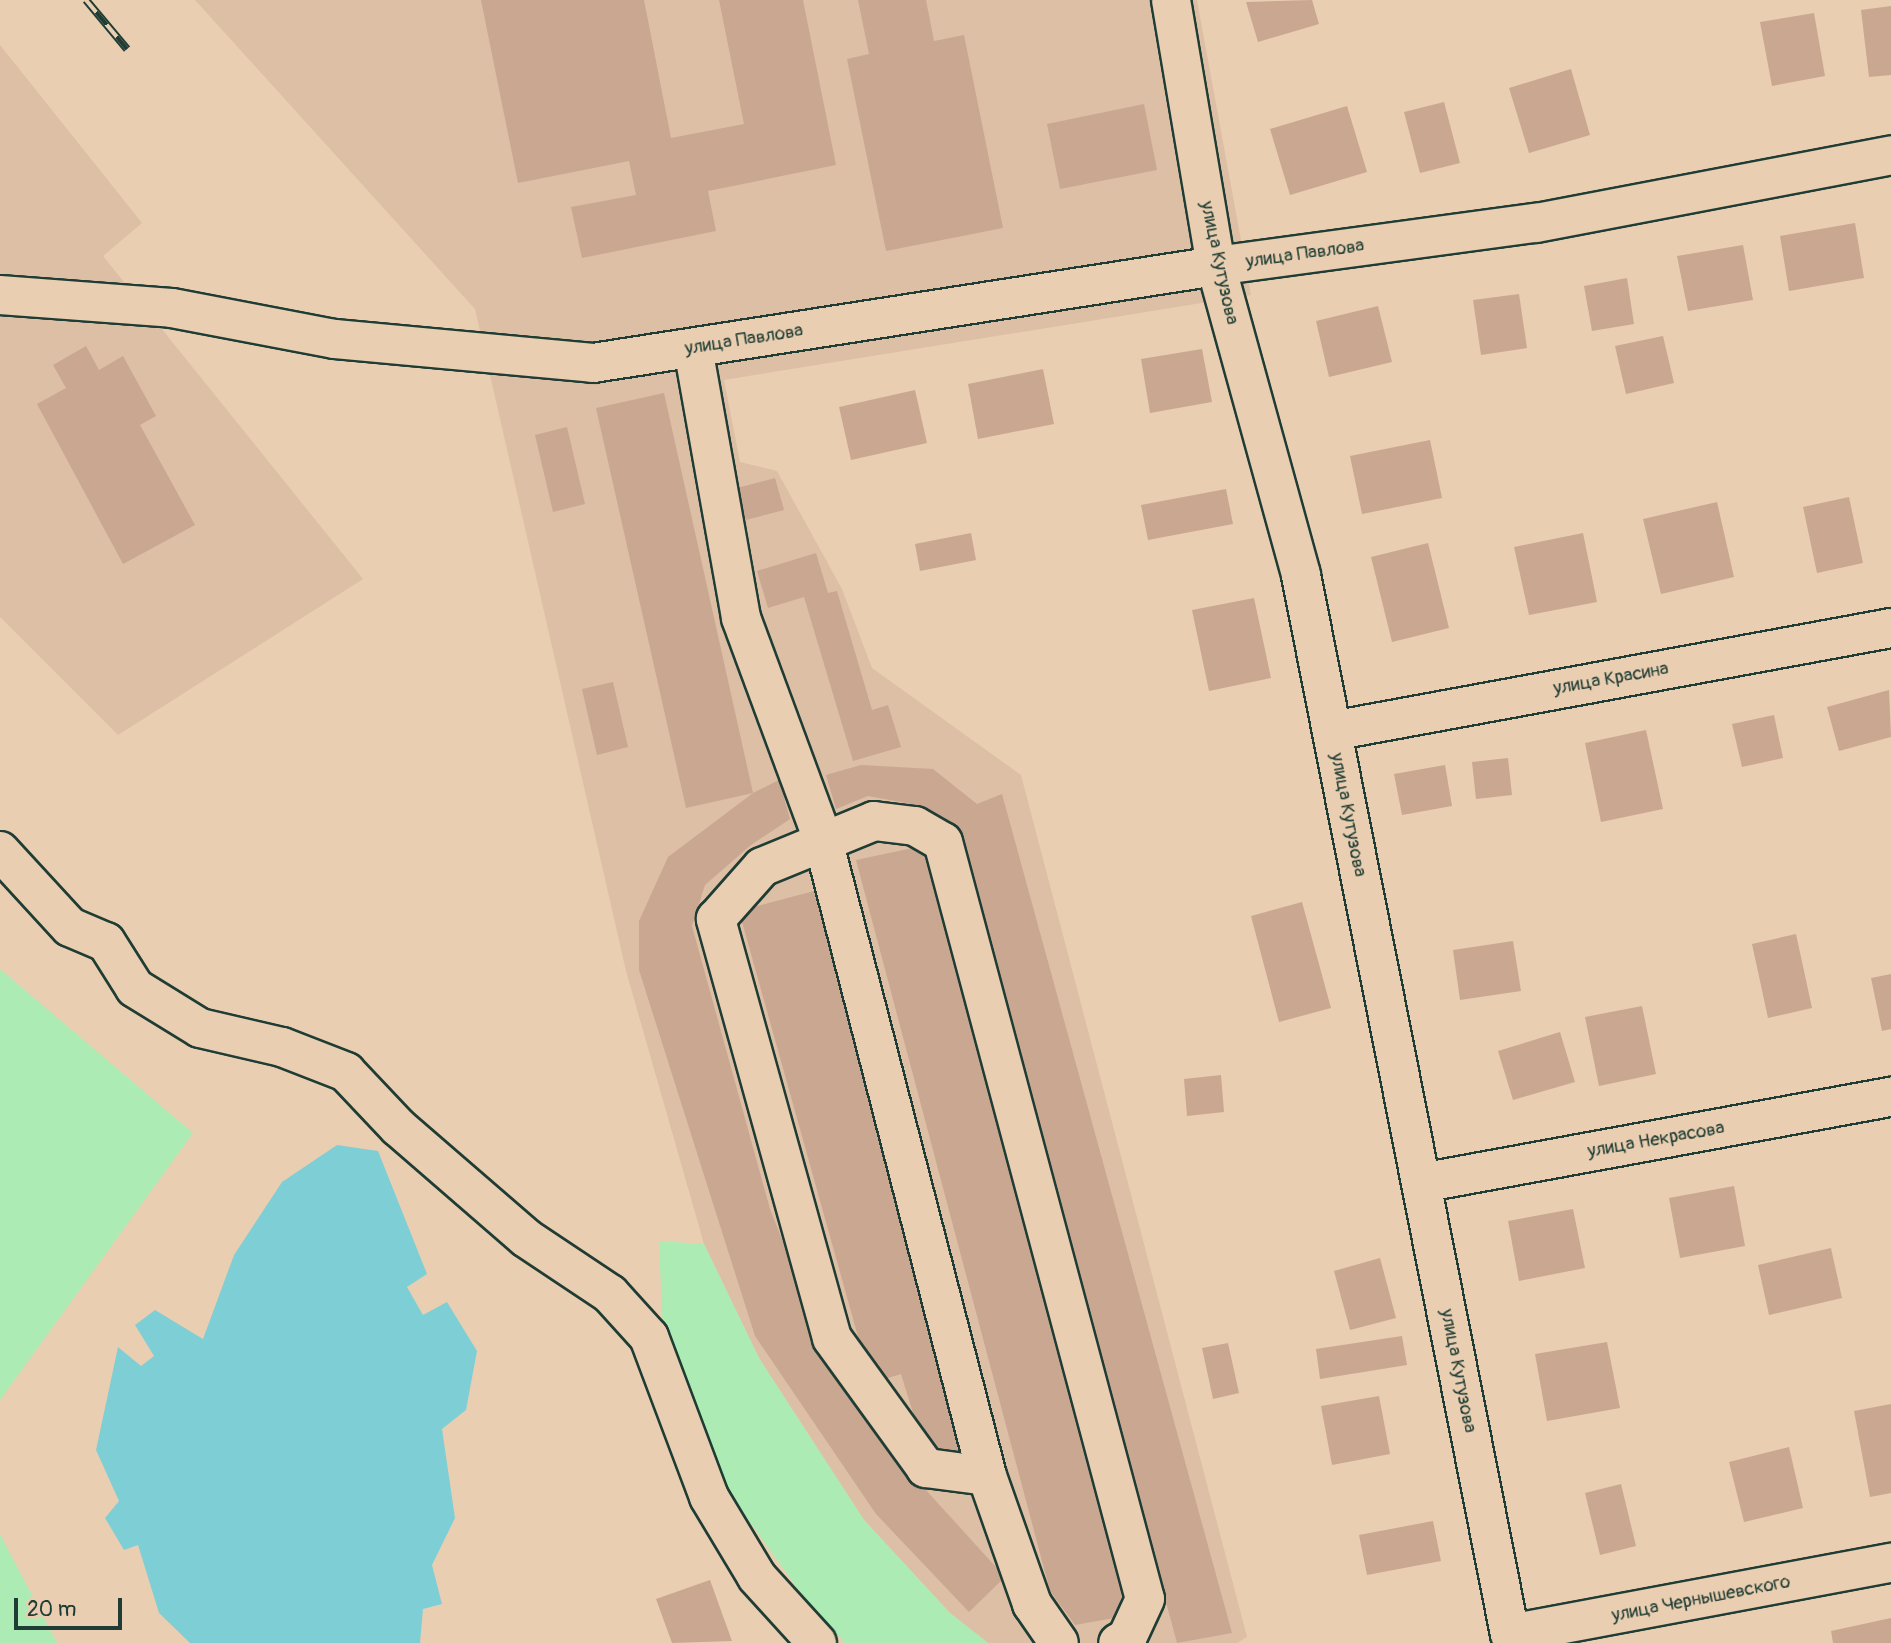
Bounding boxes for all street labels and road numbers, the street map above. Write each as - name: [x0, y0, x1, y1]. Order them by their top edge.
- street label: улица Кутузова: [1195, 199, 1243, 327]
- street label: улица Павлова: [1244, 234, 1366, 274]
- street label: улица Павлова: [683, 319, 805, 361]
- street label: улица Красина: [1552, 658, 1670, 700]
- street label: улица Кутузова: [1325, 751, 1371, 879]
- street label: улица Некрасова: [1586, 1117, 1726, 1163]
- street label: улица Кутузова: [1435, 1307, 1481, 1435]
- street label: улица Чернышевского: [1610, 1571, 1792, 1627]

